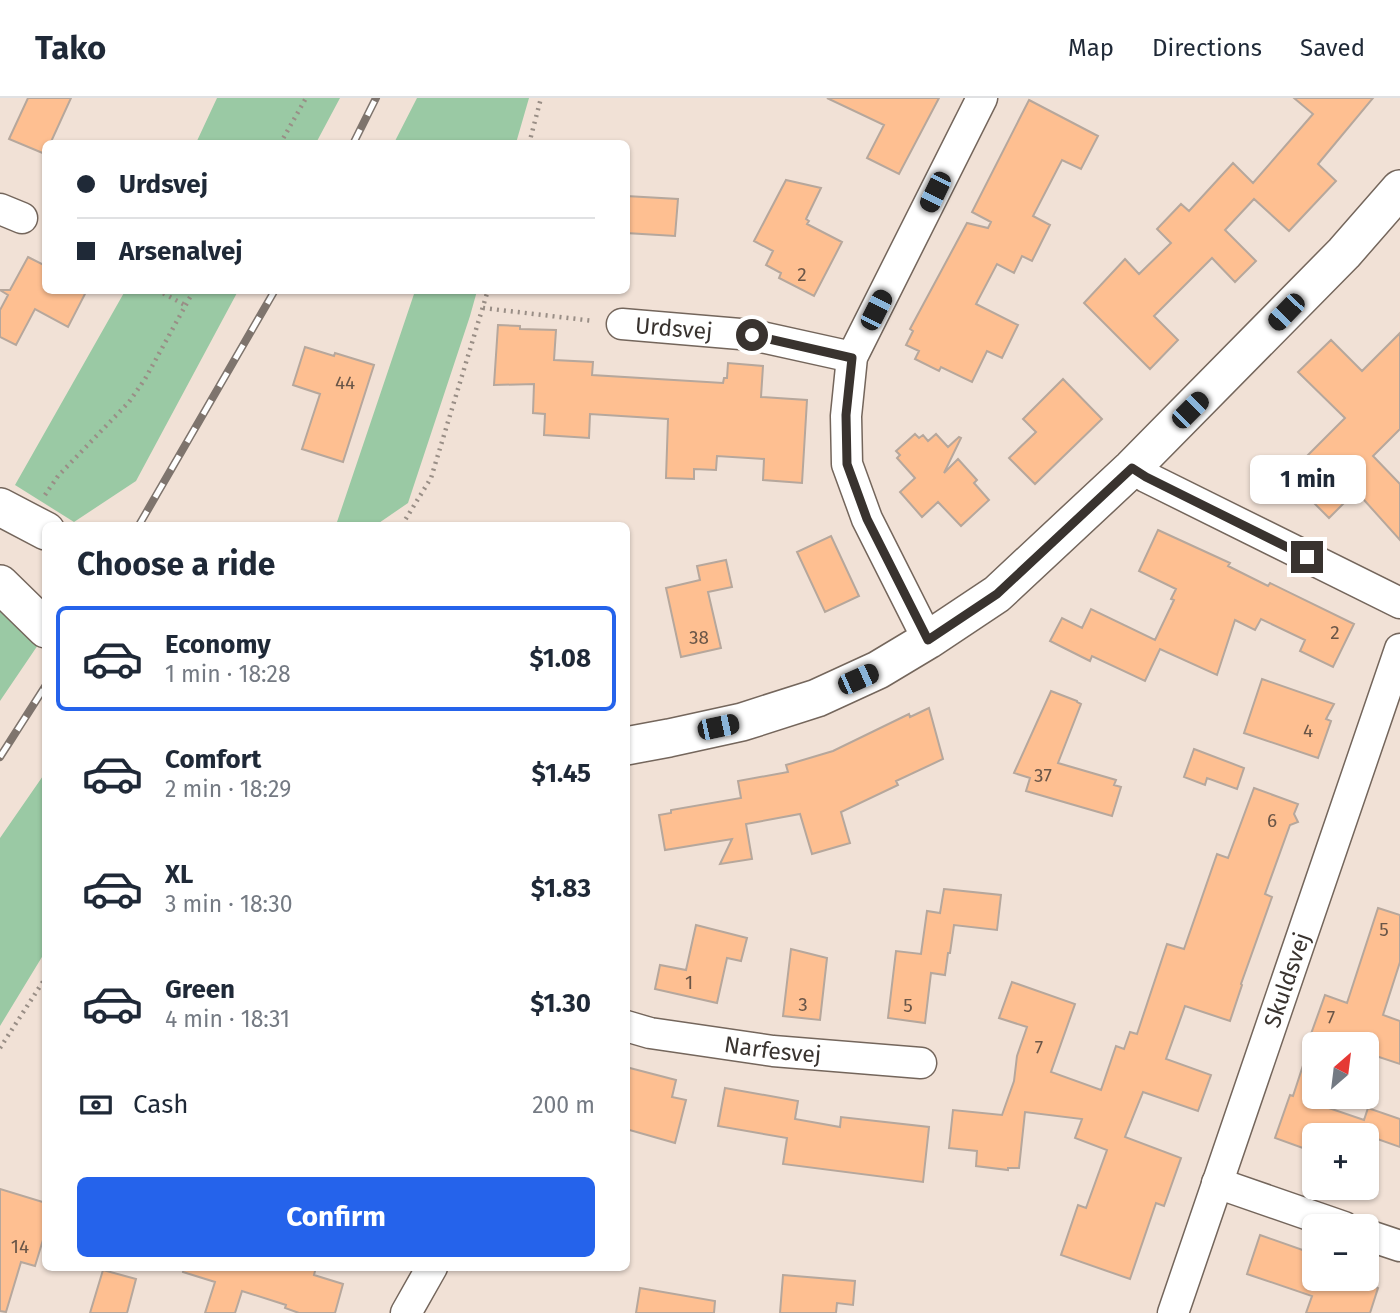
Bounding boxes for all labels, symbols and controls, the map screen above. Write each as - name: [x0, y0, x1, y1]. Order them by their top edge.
- text: Tako: [35, 28, 106, 68]
- text: Map: [1068, 34, 1114, 62]
- text: Directions: [1152, 34, 1262, 62]
- text: Saved: [1300, 34, 1365, 62]
- text: Urdsvej: [119, 169, 208, 200]
- car: [917, 169, 954, 215]
- text: Arsenalvej: [119, 236, 243, 267]
- house number: 2: [797, 263, 807, 286]
- car: [858, 287, 895, 333]
- car: [1264, 290, 1309, 334]
- street label: Urdsvej: [634, 311, 714, 346]
- route start: [736, 319, 768, 351]
- house number: 44: [335, 371, 355, 394]
- car: [1168, 388, 1213, 432]
- callout: 1 min: [1249, 456, 1365, 504]
- text: 1 min: [1280, 465, 1336, 493]
- route end: [1291, 541, 1323, 573]
- text: Choose a ride: [77, 545, 275, 583]
- house number: 2: [1330, 621, 1340, 644]
- house number: 38: [689, 626, 709, 649]
- icon: car: [81, 627, 144, 690]
- text: Economy: [165, 629, 271, 660]
- text: $1.08: [529, 643, 591, 674]
- text: 1 min · 18:28: [165, 660, 291, 688]
- car: [835, 661, 882, 697]
- car: [696, 712, 741, 742]
- house number: 4: [1303, 719, 1313, 742]
- icon: car: [81, 742, 144, 805]
- text: Comfort: [165, 744, 261, 775]
- text: $1.45: [532, 758, 591, 789]
- house number: 37: [1034, 764, 1052, 787]
- text: 2 min · 18:29: [165, 775, 291, 803]
- house number: 6: [1267, 809, 1277, 832]
- icon: car: [81, 857, 144, 920]
- text: XL: [165, 859, 193, 890]
- text: $1.83: [531, 873, 591, 904]
- text: 3 min · 18:30: [165, 890, 293, 918]
- house number: 5: [1379, 918, 1389, 941]
- street label: Skuldsvej: [1258, 929, 1316, 1031]
- house number: 1: [685, 971, 693, 994]
- icon: car: [81, 972, 144, 1035]
- text: Green: [165, 974, 235, 1005]
- text: $1.30: [530, 988, 591, 1019]
- house number: 3: [798, 993, 808, 1016]
- house number: 5: [903, 994, 913, 1017]
- text: 4 min · 18:31: [165, 1005, 290, 1033]
- house number: 7: [1327, 1006, 1335, 1029]
- street label: Narfesvej: [722, 1030, 823, 1069]
- north arrow: [1302, 1032, 1379, 1110]
- map controls: [1302, 1032, 1379, 1291]
- house number: 7: [1035, 1036, 1043, 1059]
- icon: cash: [77, 1086, 115, 1124]
- text: Cash: [133, 1089, 189, 1120]
- text: 200 m: [532, 1091, 595, 1119]
- button: +: [1302, 1123, 1379, 1200]
- button: Confirm: [77, 1177, 595, 1257]
- button: −: [1302, 1214, 1379, 1291]
- house number: 14: [11, 1235, 29, 1258]

